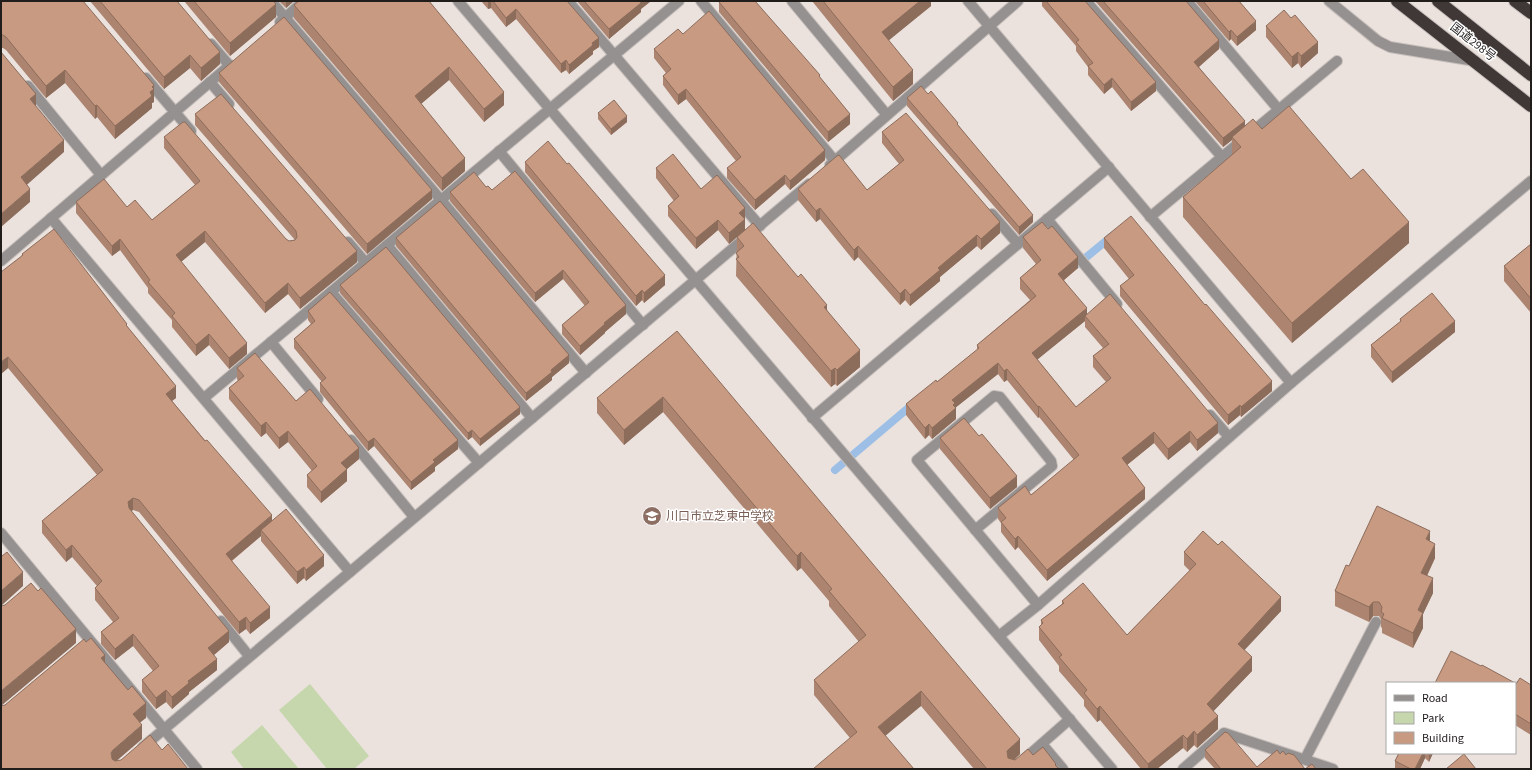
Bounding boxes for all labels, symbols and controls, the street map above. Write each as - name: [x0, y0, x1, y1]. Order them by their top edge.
- street label: 国道298号: [1447, 19, 1499, 65]
- school or university icon: 川口市立芝東中学校: [641, 505, 663, 527]
- place label: 川口市立芝東中学校: [666, 508, 774, 525]
- legend: [1386, 682, 1516, 754]
- text: Road: [1422, 690, 1448, 707]
- text: Park: [1422, 710, 1444, 727]
- text: Building: [1422, 730, 1464, 747]

